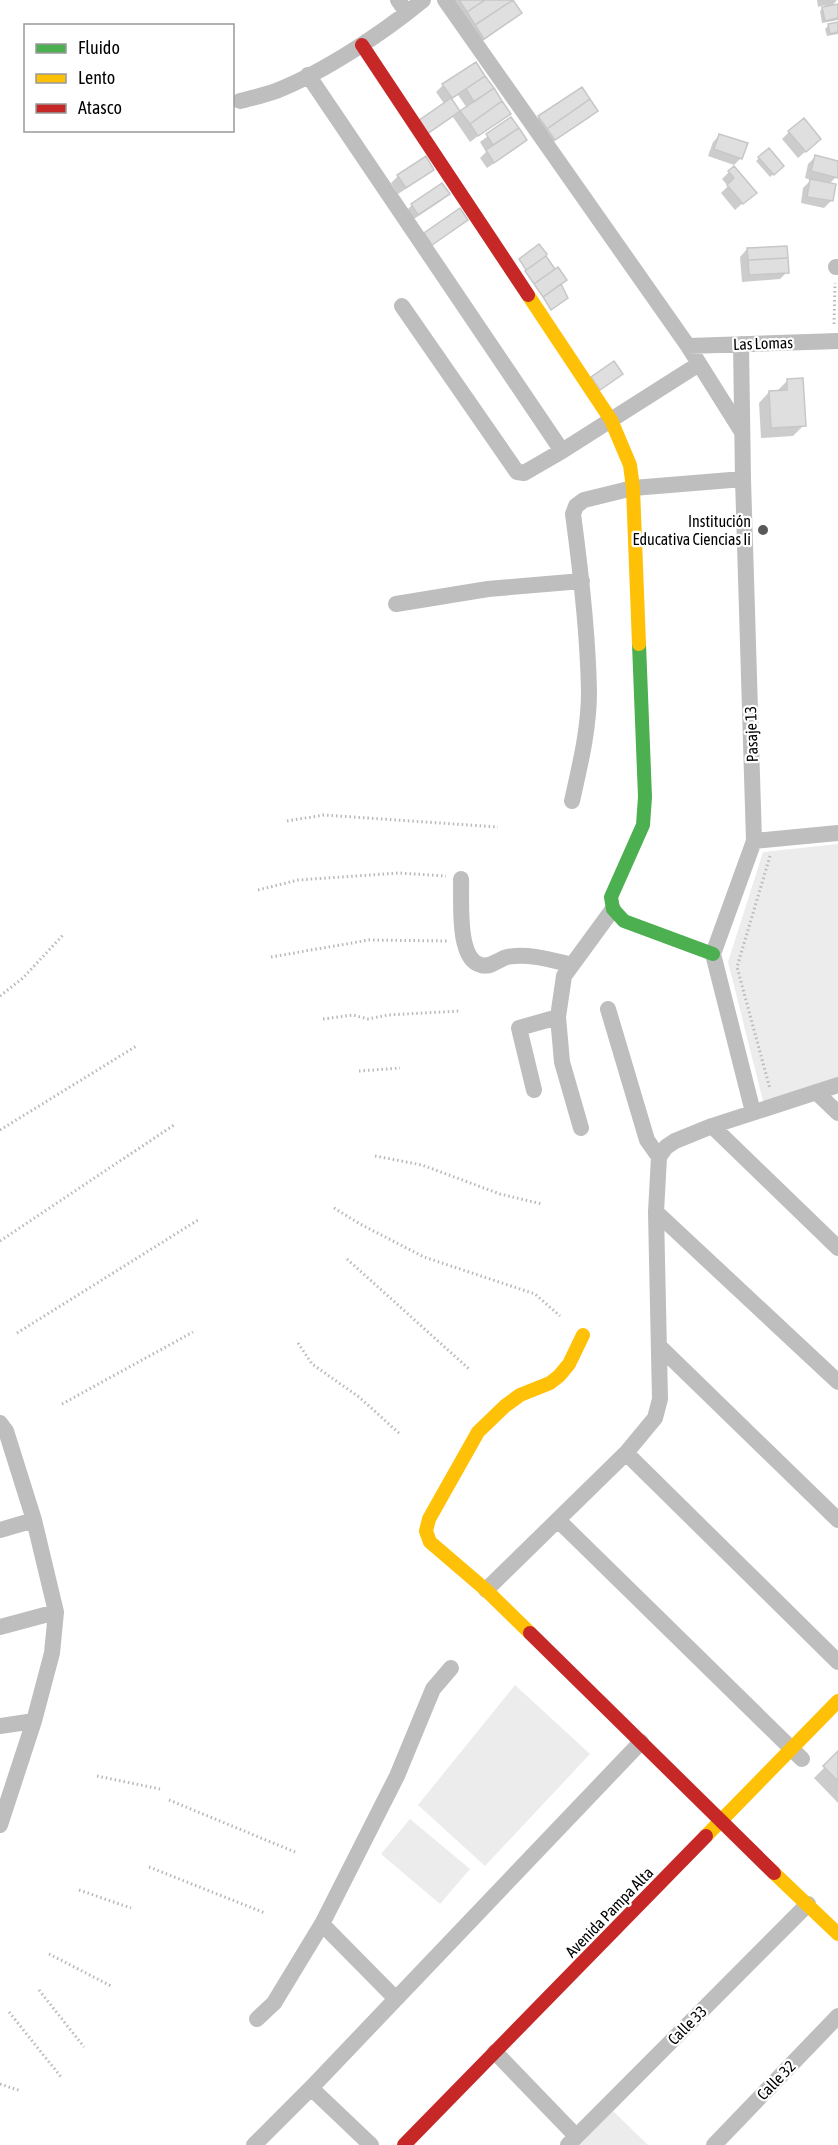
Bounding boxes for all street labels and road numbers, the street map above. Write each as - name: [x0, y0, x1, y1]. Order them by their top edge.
- street label: Las Lomas: [733, 333, 794, 353]
- street label: Pasaje 13: [741, 706, 762, 762]
- street label: Avenida Pampa Alta: [562, 1863, 657, 1961]
- street label: Calle 33: [664, 2002, 710, 2048]
- street label: Calle 32: [753, 2057, 799, 2103]

